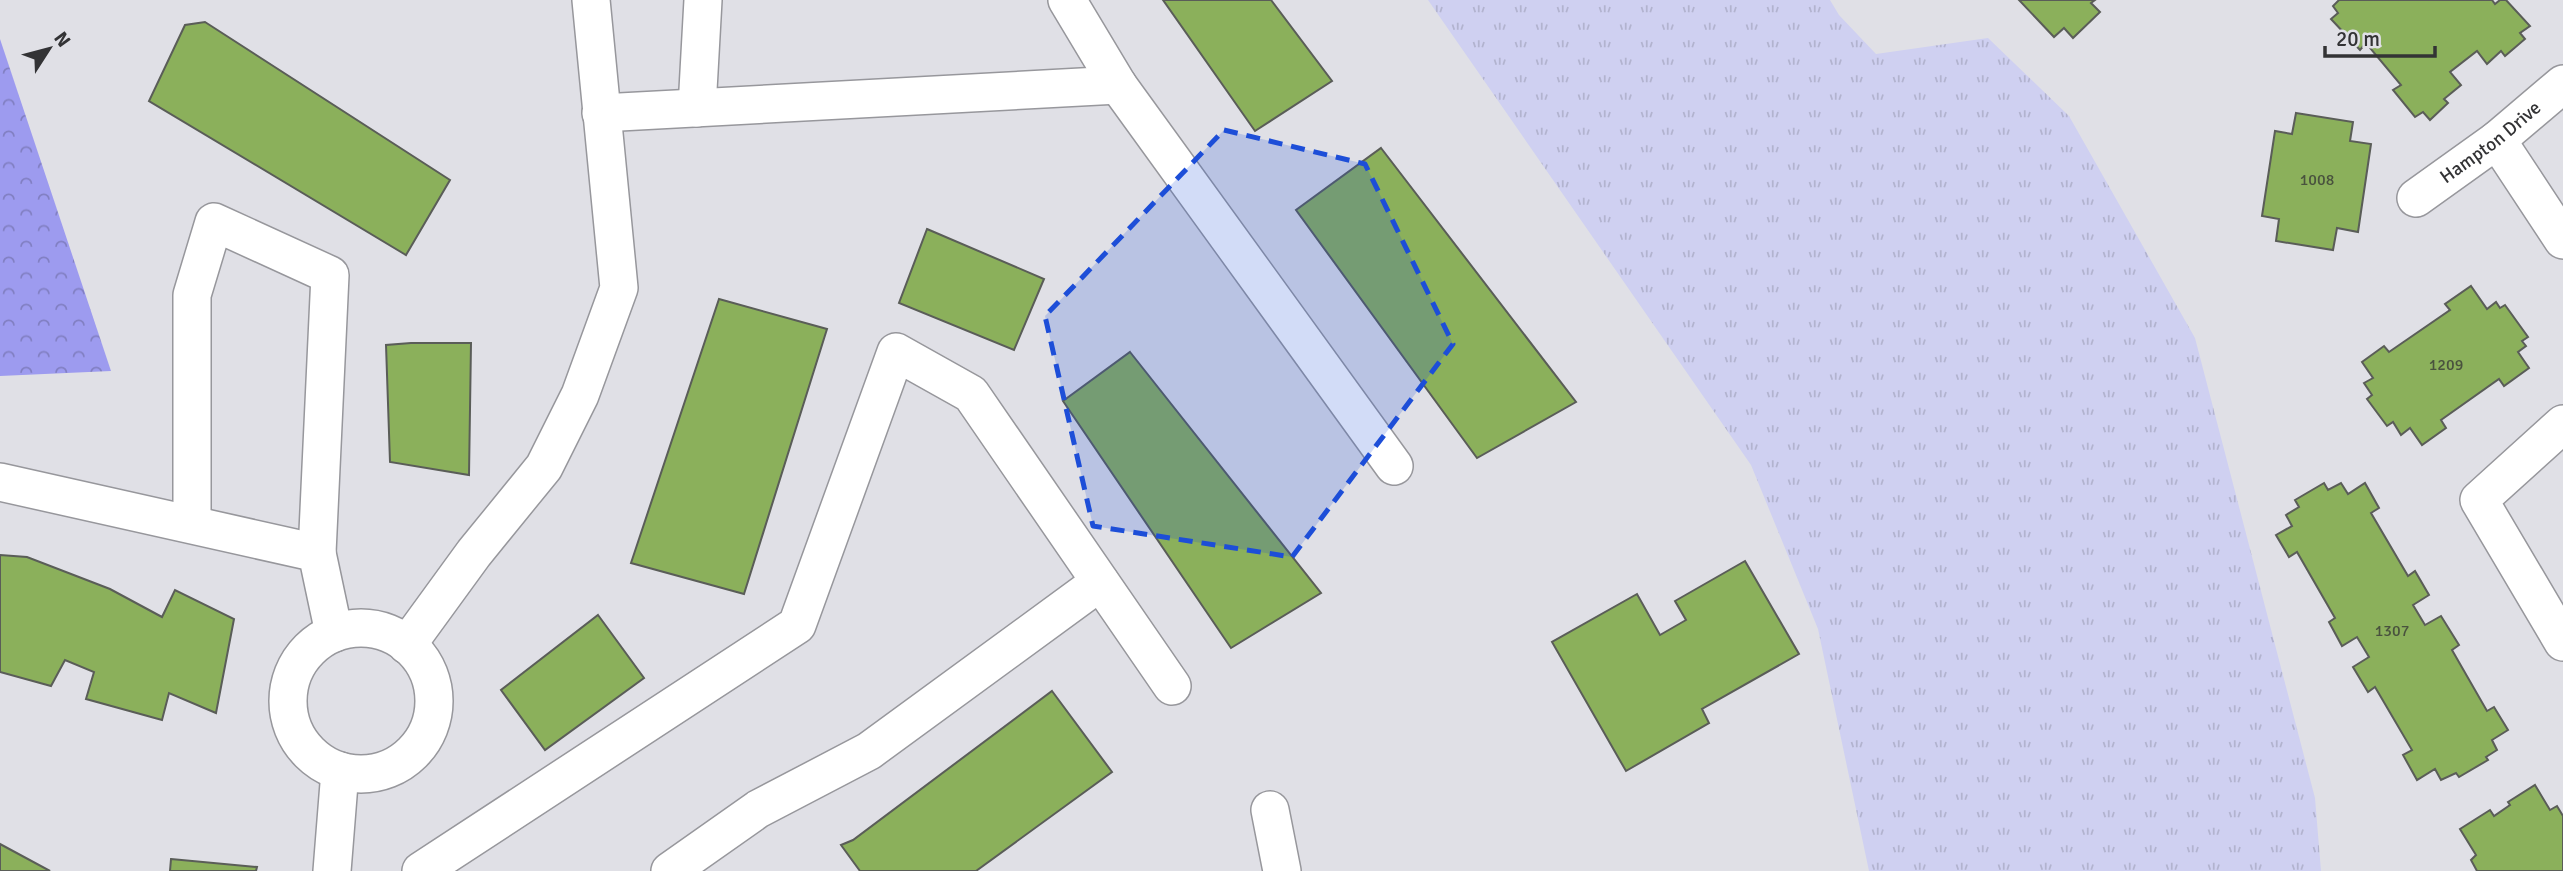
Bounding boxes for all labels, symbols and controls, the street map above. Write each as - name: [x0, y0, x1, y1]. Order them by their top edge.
- north arrow: [14, 14, 84, 84]
- scale bar: [2325, 14, 2435, 58]
- text: 20 m: [2336, 26, 2380, 52]
- text: N: [48, 27, 76, 52]
- street label: Hampton Drive: [2435, 96, 2546, 189]
- house number: 1008: [2300, 170, 2334, 190]
- house number: 1209: [2429, 355, 2463, 375]
- house number: 1307: [2375, 621, 2409, 641]

